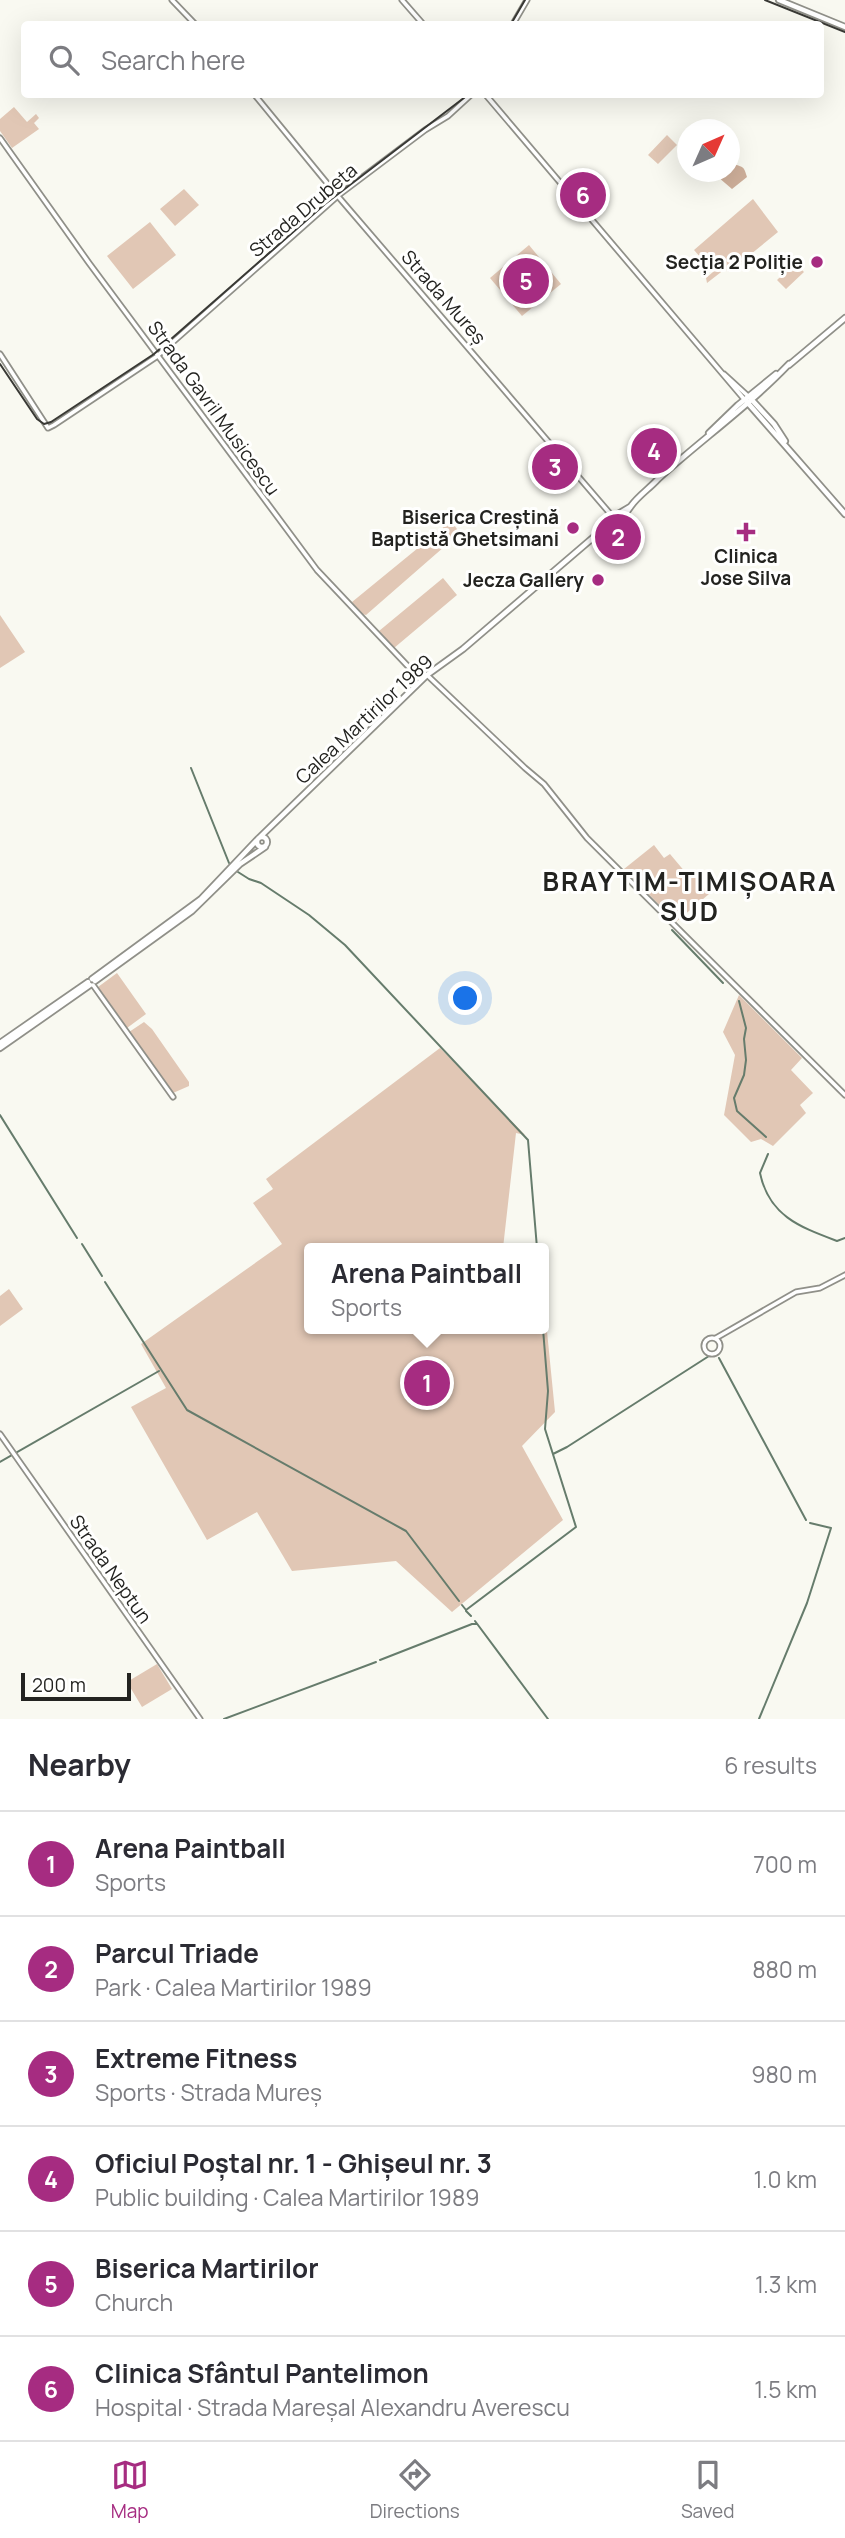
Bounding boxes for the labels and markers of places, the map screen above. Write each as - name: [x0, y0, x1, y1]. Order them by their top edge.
- pin: 6: [560, 169, 606, 221]
- place label: Secția 2 Poliție: [665, 249, 803, 275]
- marker: Secția 2 Poliție: [809, 254, 825, 270]
- pin: 5: [503, 255, 549, 307]
- pin: 4: [631, 425, 677, 477]
- pin: 3: [532, 441, 578, 493]
- place label: Biserica Creștină Baptistă Ghetsimani: [371, 504, 559, 552]
- pin: 2: [595, 511, 641, 563]
- marker: Biserica Creștină Baptistă Ghetsimani: [565, 520, 581, 536]
- marker: Clinica Jose Silva: [736, 522, 756, 542]
- place label: Clinica Jose Silva: [701, 543, 791, 591]
- place label: Jecza Gallery: [463, 567, 584, 593]
- marker: Jecza Gallery: [590, 572, 606, 588]
- pin: 1: [404, 1357, 450, 1409]

